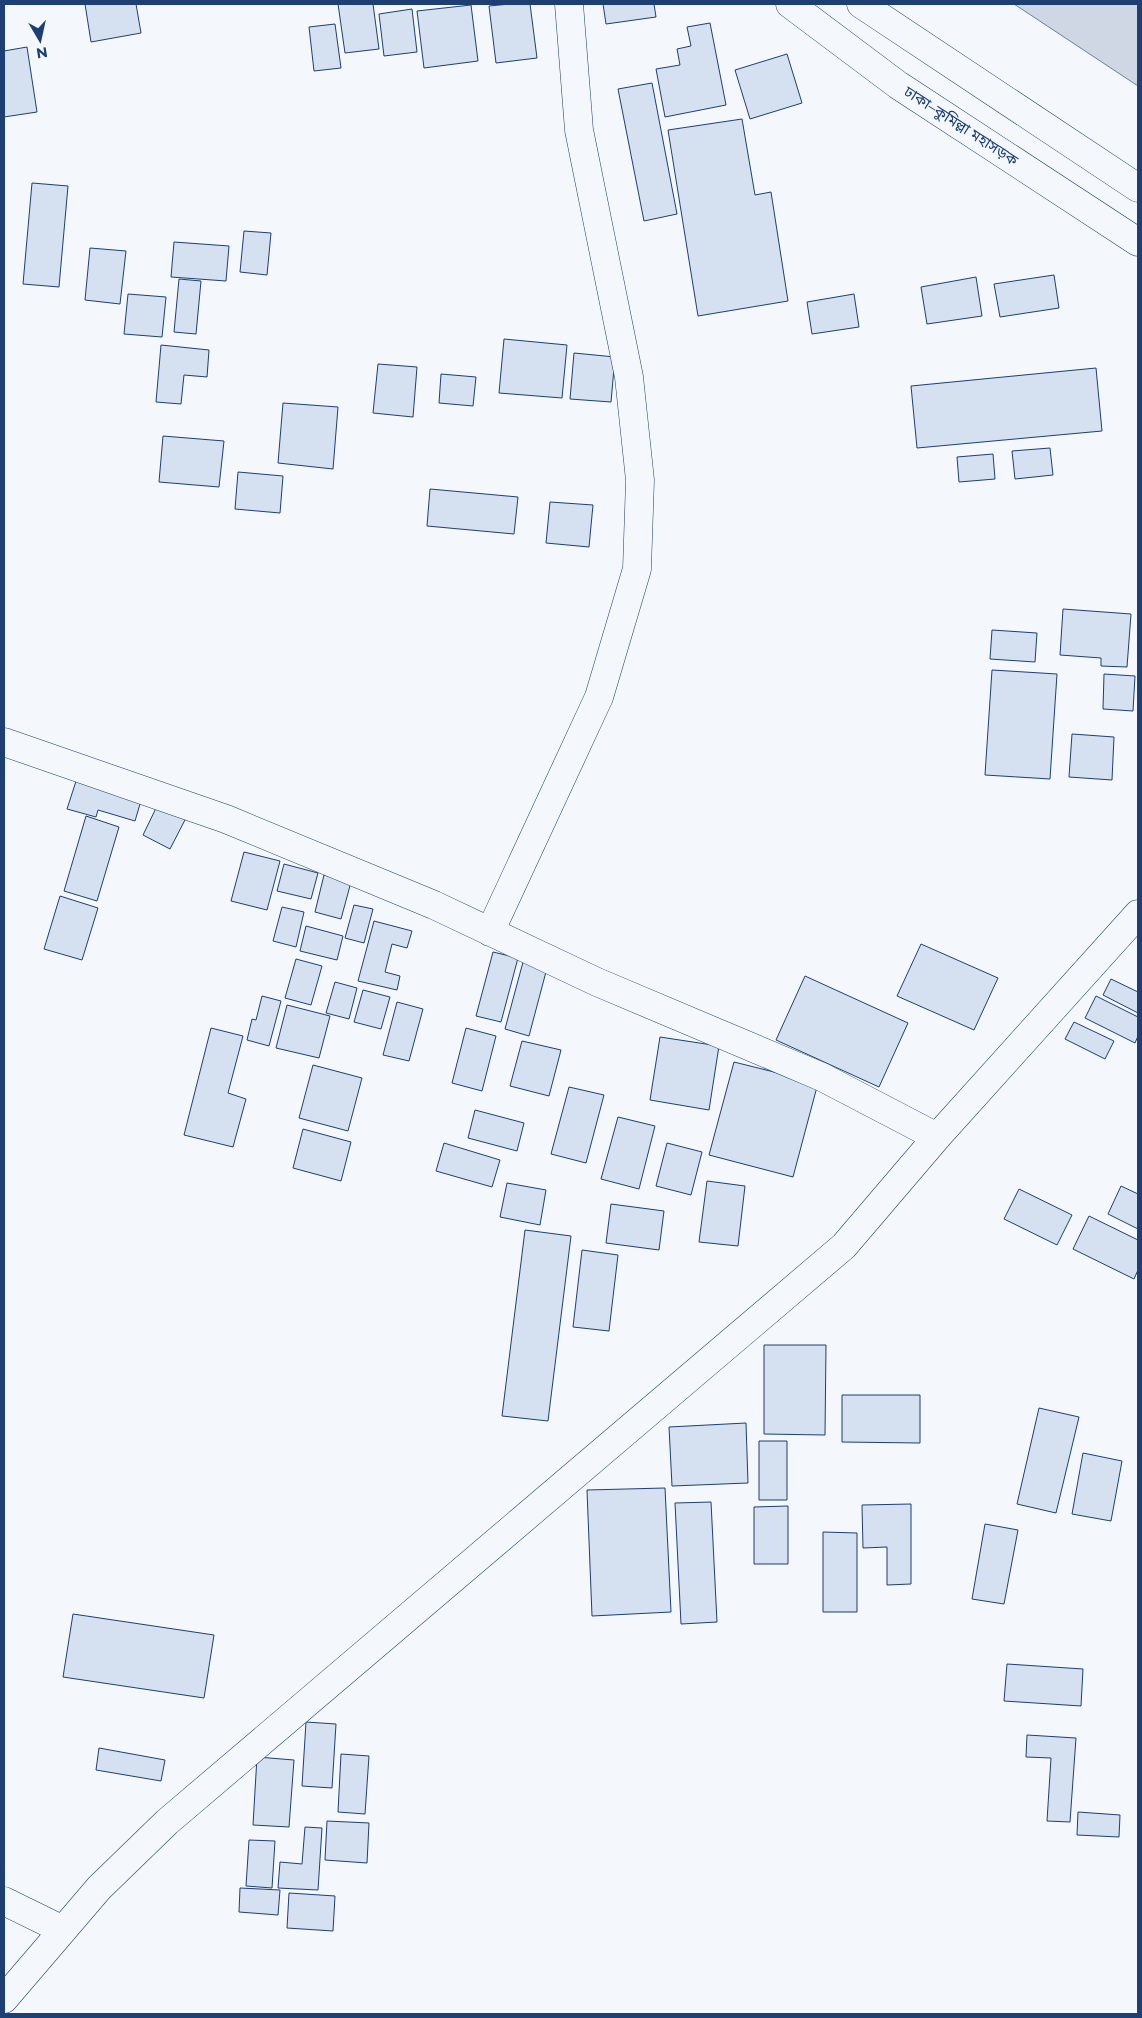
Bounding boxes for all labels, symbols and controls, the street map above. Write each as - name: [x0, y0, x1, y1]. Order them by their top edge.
- north arrow: [15, 15, 65, 65]
- text: N: [35, 43, 49, 63]
- street label: ঢাকা–কুমিল্লা মহাসড়ক: [900, 81, 1023, 170]

